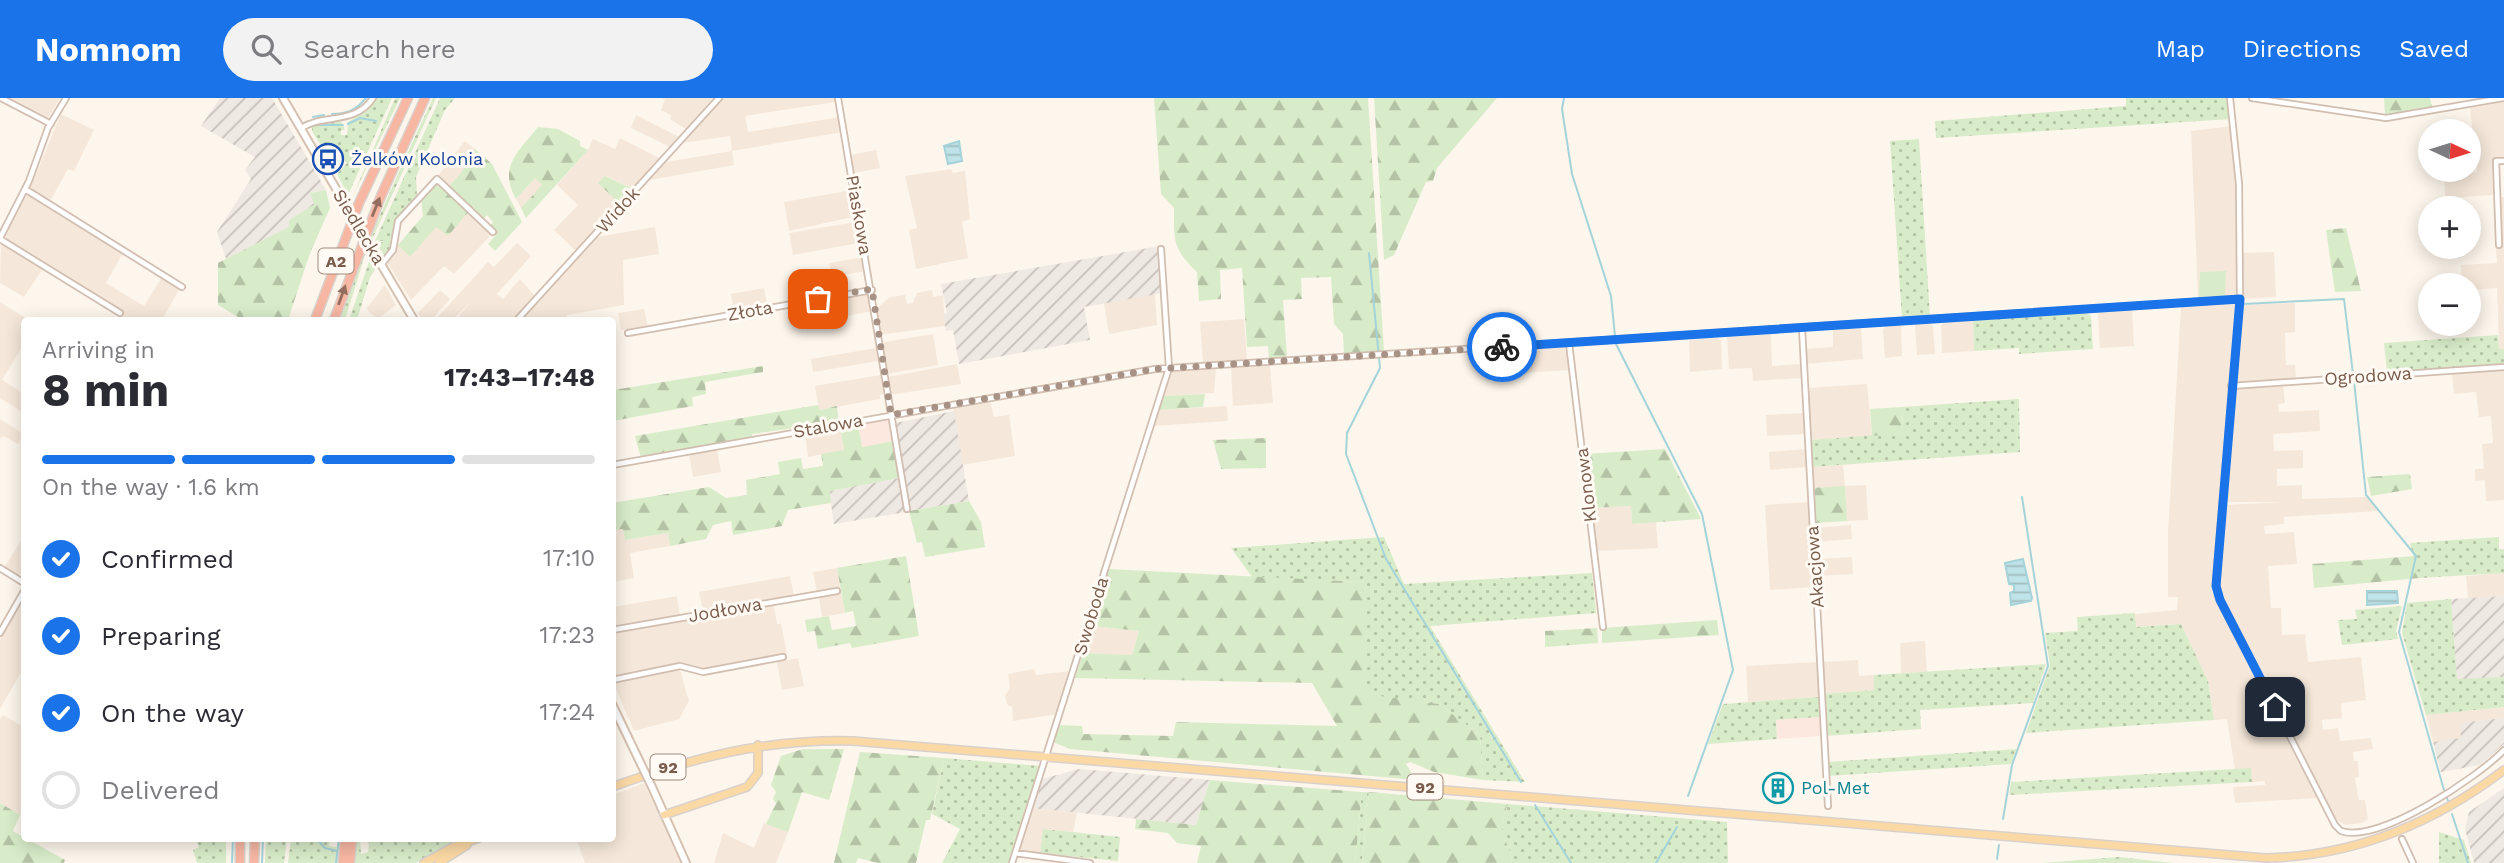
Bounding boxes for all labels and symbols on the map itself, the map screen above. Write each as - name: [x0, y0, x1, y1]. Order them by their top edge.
- north arrow: [2418, 119, 2482, 182]
- bus stop icon: Żelków Kolonia: [311, 142, 345, 176]
- place label: Żelków Kolonia: [351, 148, 483, 169]
- street label: Piaskowa: [842, 173, 877, 257]
- street label: Widok: [592, 182, 644, 237]
- street label: Siedlecka: [329, 185, 390, 268]
- one-way arrow: [371, 196, 382, 217]
- road number: A2: [318, 248, 354, 274]
- pin: [788, 269, 848, 329]
- one-way arrow: [337, 284, 348, 305]
- street label: Złota: [726, 296, 774, 325]
- courier: [1467, 312, 1537, 382]
- street label: Ogrodowa: [2323, 362, 2412, 389]
- street label: Stalowa: [791, 409, 864, 442]
- street label: Klonowa: [1571, 447, 1600, 523]
- street label: Akacjowa: [1801, 525, 1828, 609]
- street label: Swoboda: [1069, 574, 1112, 657]
- street label: Jodłowa: [686, 593, 763, 626]
- pin: [2245, 677, 2305, 737]
- road number: 92: [650, 754, 686, 780]
- building icon: Pol-Met: [1761, 771, 1795, 805]
- road number: 92: [1408, 774, 1442, 800]
- place label: Pol-Met: [1801, 777, 1870, 798]

